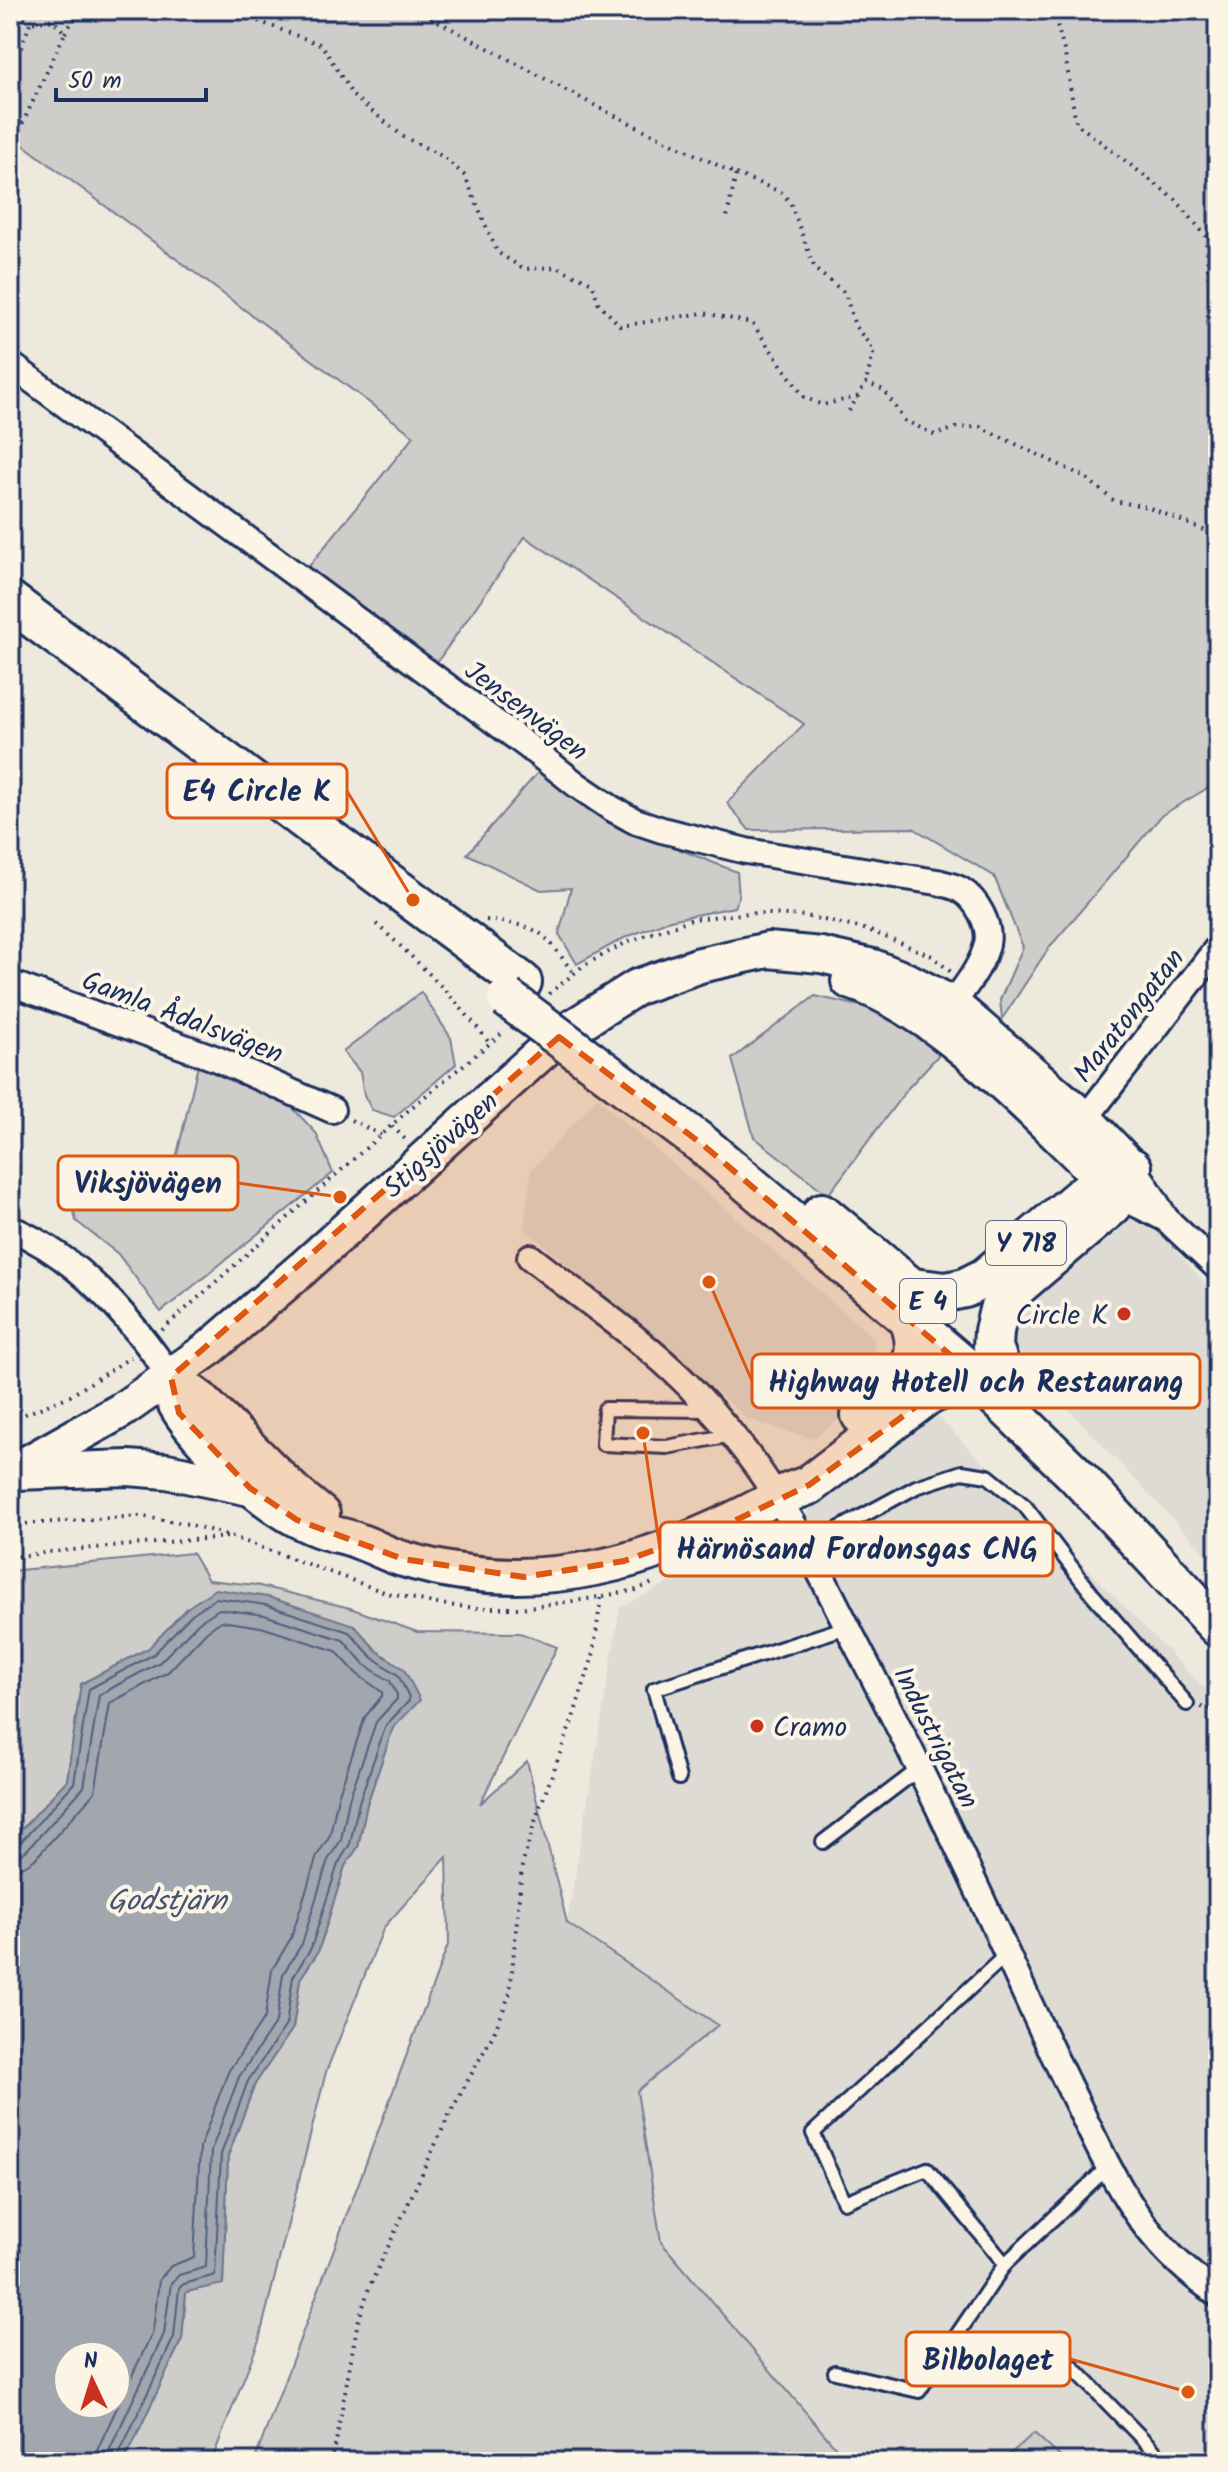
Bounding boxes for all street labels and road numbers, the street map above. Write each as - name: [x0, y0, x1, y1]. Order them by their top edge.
- street label: Jensenvägen: [454, 650, 597, 774]
- street label: Maratongatan: [1063, 939, 1197, 1094]
- street label: Gamla Ådalsvägen: [75, 959, 289, 1077]
- street label: Stigsjövägen: [373, 1081, 510, 1210]
- road number: Y 718: [986, 1221, 1066, 1265]
- road number: E 4: [900, 1279, 956, 1323]
- street label: Industrigatan: [880, 1659, 990, 1817]

